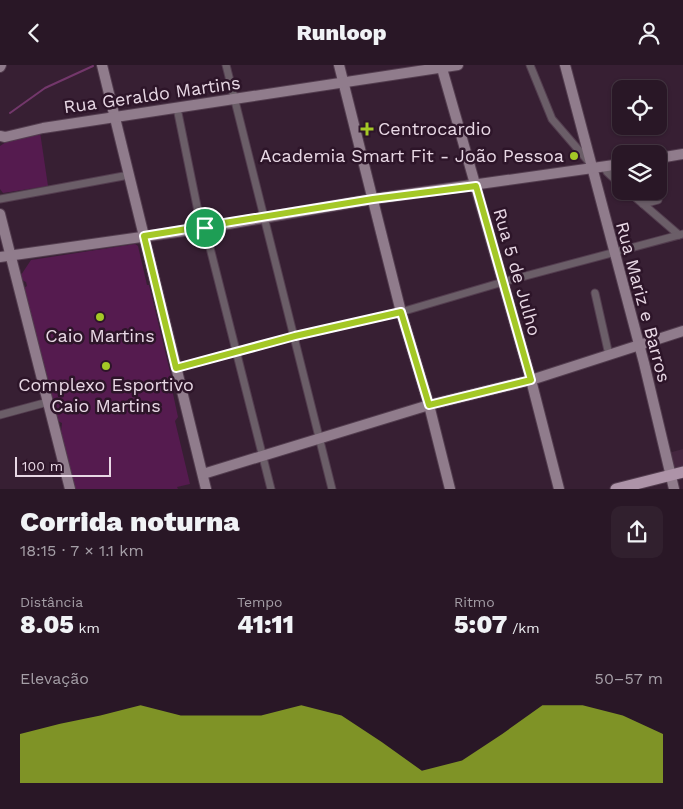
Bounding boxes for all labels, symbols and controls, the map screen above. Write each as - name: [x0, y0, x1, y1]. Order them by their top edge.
- icon: back: [20, 19, 48, 47]
- icon: person: [635, 19, 663, 47]
- text: Runloop: [296, 20, 387, 45]
- street label: Rua Geraldo Martins: [62, 72, 242, 117]
- map controls: [612, 80, 667, 200]
- button: locate: [612, 80, 667, 135]
- place label: Centrocardio: [378, 118, 491, 139]
- marker: Centrocardio: [360, 122, 374, 136]
- place label: Academia Smart Fit - João Pessoa: [260, 145, 564, 166]
- button: layers: [612, 145, 667, 200]
- marker: Academia Smart Fit - João Pessoa: [568, 150, 580, 162]
- street label: Rua 5 de Julho: [489, 206, 546, 338]
- pin: [184, 207, 226, 249]
- icon: arrive: [191, 214, 219, 242]
- street label: Rua Mariz e Barros: [612, 219, 675, 384]
- marker: Caio Martins: [94, 311, 106, 323]
- place label: Caio Martins: [45, 325, 155, 346]
- marker: Complexo Esportivo Caio Martins: [100, 360, 112, 372]
- place label: Complexo Esportivo Caio Martins: [18, 374, 194, 416]
- scale bar: [15, 454, 111, 477]
- text: 100 m: [22, 458, 63, 474]
- text: Corrida noturna: [20, 505, 240, 538]
- button: share: [611, 506, 663, 558]
- text: 18:15 · 7 × 1.1 km: [20, 541, 144, 560]
- text: Distância: [20, 594, 83, 610]
- text: Tempo: [237, 594, 283, 610]
- text: Ritmo: [454, 594, 495, 610]
- text: 8.05: [20, 610, 74, 639]
- text: 41:11: [237, 610, 294, 639]
- text: 5:07: [454, 610, 507, 639]
- text: km: [74, 620, 100, 636]
- text: /km: [507, 620, 540, 636]
- text: Elevação: [20, 669, 89, 688]
- text: 50–57 m: [595, 669, 663, 688]

